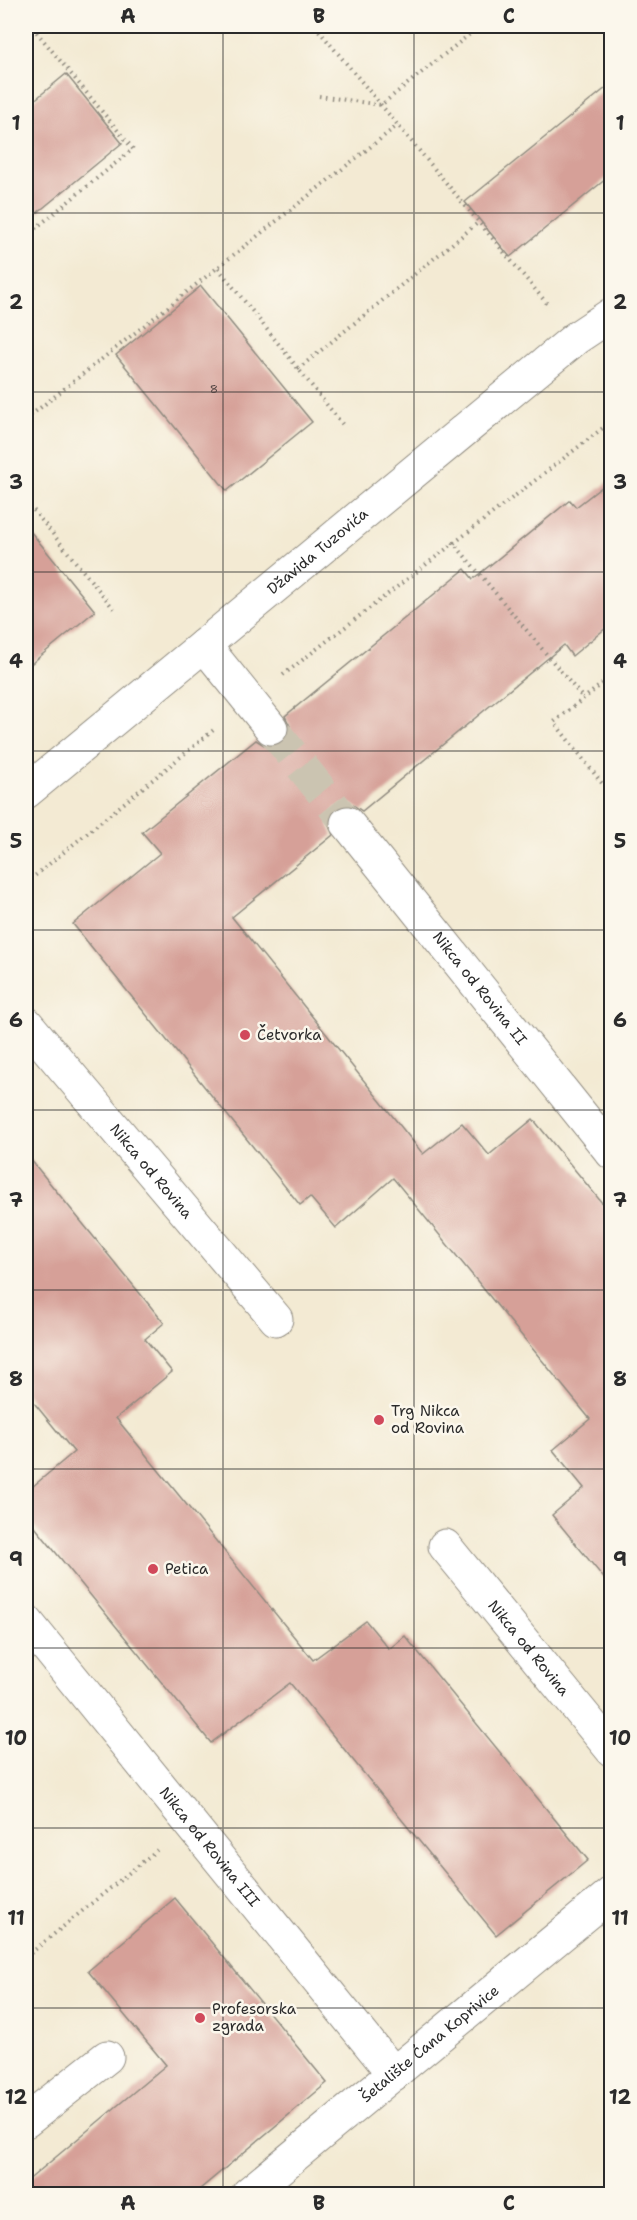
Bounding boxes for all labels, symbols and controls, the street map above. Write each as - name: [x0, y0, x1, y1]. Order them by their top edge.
- text: A: [120, 3, 136, 29]
- text: B: [313, 3, 325, 29]
- text: C: [503, 3, 515, 29]
- text: 1: [11, 110, 21, 136]
- text: 1: [615, 110, 625, 136]
- text: 2: [9, 289, 23, 315]
- text: 2: [613, 289, 627, 315]
- house number: 8: [210, 381, 218, 397]
- text: 3: [9, 469, 23, 495]
- text: 3: [613, 469, 627, 495]
- street label: Džavida Tuzovića: [263, 503, 373, 599]
- text: 4: [9, 648, 23, 674]
- text: 4: [613, 648, 627, 674]
- text: 5: [10, 828, 22, 854]
- text: 5: [614, 828, 626, 854]
- street label: Nikca od Rovina II: [428, 927, 531, 1049]
- text: 6: [9, 1007, 23, 1033]
- text: 6: [613, 1007, 627, 1033]
- place label: Četvorka: [257, 1024, 322, 1045]
- marker: Četvorka: [238, 1028, 252, 1042]
- street label: Nikca od Rovina: [105, 1120, 197, 1223]
- text: 7: [9, 1187, 23, 1213]
- text: 7: [613, 1187, 627, 1213]
- text: 8: [9, 1366, 23, 1392]
- text: 8: [613, 1366, 627, 1392]
- place label: Trg Nikca od Rovina: [391, 1401, 465, 1438]
- marker: Trg Nikca od Rovina: [372, 1413, 386, 1427]
- text: 9: [9, 1546, 23, 1572]
- text: 9: [613, 1546, 627, 1572]
- place label: Petica: [165, 1559, 209, 1579]
- marker: Petica: [146, 1562, 160, 1576]
- street label: Nikca od Rovina: [483, 1596, 574, 1701]
- text: 10: [5, 1725, 27, 1751]
- text: 10: [609, 1725, 631, 1751]
- street label: Nikca od Rovina III: [155, 1783, 264, 1911]
- text: 11: [7, 1905, 25, 1931]
- text: 11: [611, 1905, 629, 1931]
- street label: Šetalište Ćana Koprivice: [356, 1980, 503, 2107]
- place label: Profesorska zgrada: [212, 1999, 297, 2036]
- marker: Profesorska zgrada: [193, 2011, 207, 2025]
- text: 12: [5, 2084, 27, 2110]
- text: 12: [609, 2084, 631, 2110]
- text: A: [120, 2190, 136, 2216]
- text: B: [313, 2190, 325, 2216]
- text: C: [503, 2190, 515, 2216]

